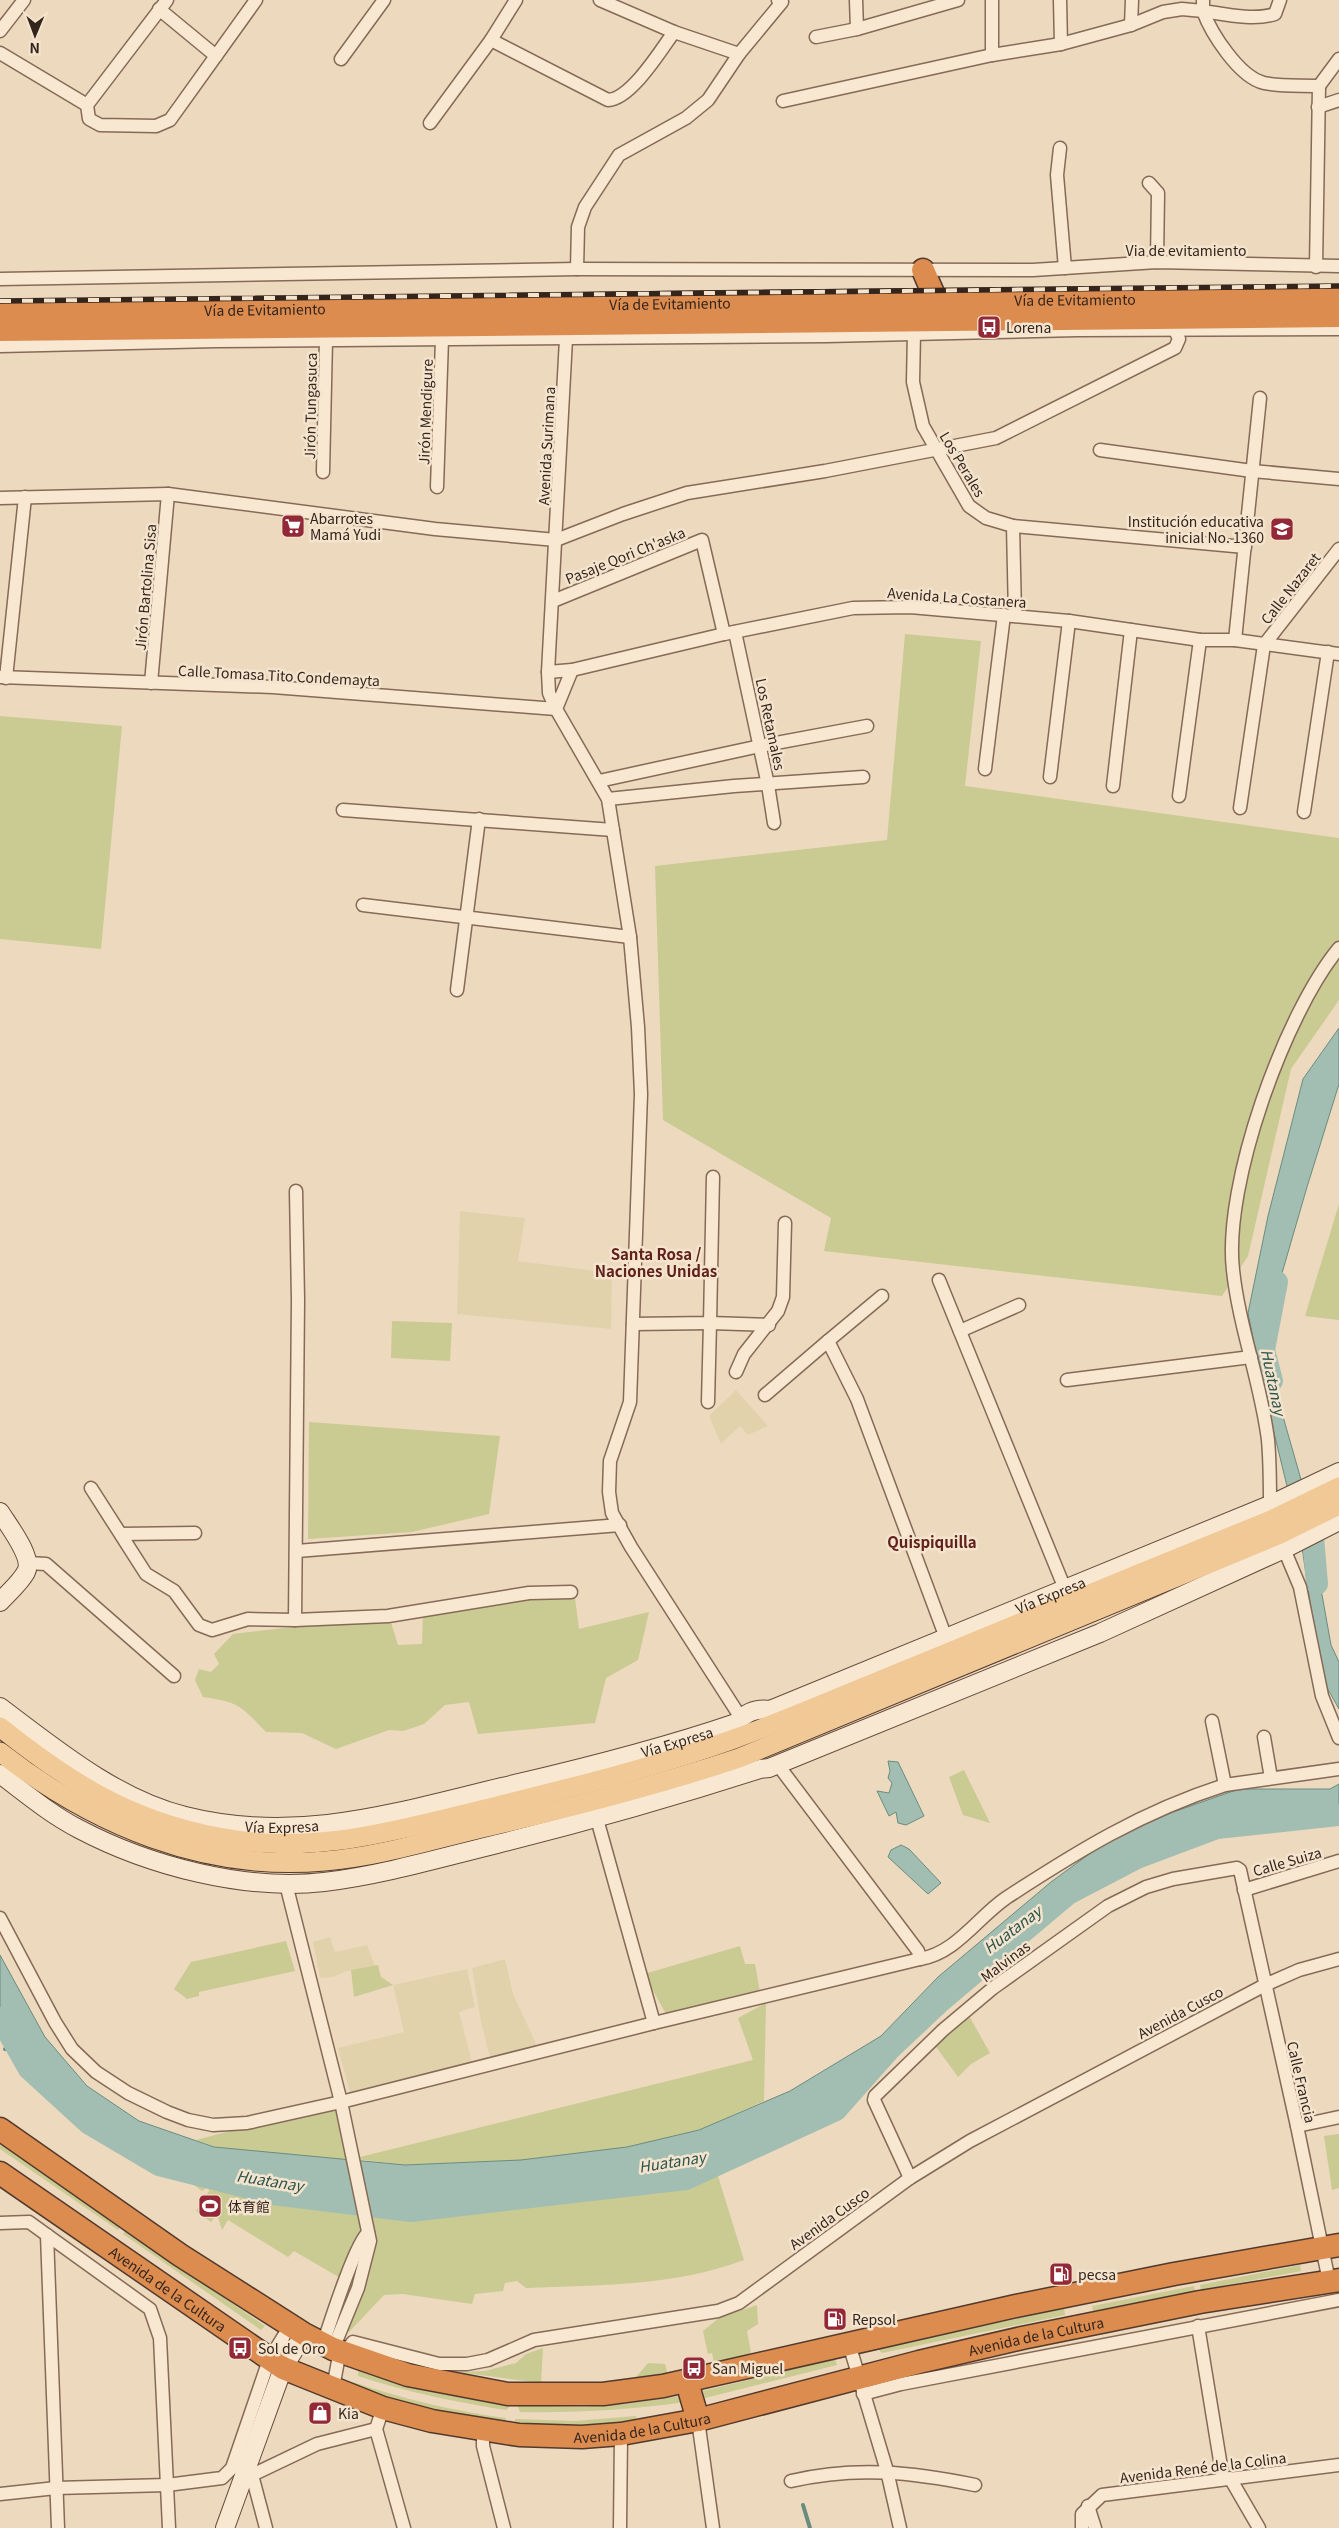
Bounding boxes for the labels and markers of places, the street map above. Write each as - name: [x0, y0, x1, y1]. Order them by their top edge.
- bus stop icon: Lorena: [976, 314, 1002, 340]
- place label: Lorena: [1006, 317, 1051, 337]
- place label: Abarrotes Mamá Yudi: [310, 508, 381, 544]
- place label: Institución educativa inicial No. 1360: [1128, 511, 1264, 547]
- supermarket icon: Abarrotes Mamá Yudi: [280, 513, 306, 539]
- school or university icon: Institución educativa inicial No. 1360: [1269, 516, 1295, 542]
- sports icon: 体育館: [197, 2193, 223, 2219]
- place label: 体育館: [228, 2196, 270, 2216]
- fuel station icon: pecsa: [1048, 2261, 1074, 2287]
- place label: pecsa: [1078, 2264, 1116, 2284]
- fuel station icon: Repsol: [822, 2306, 848, 2332]
- place label: Repsol: [852, 2309, 896, 2329]
- bus stop icon: Sol de Oro: [227, 2335, 253, 2361]
- place label: Sol de Oro: [258, 2338, 326, 2358]
- bus stop icon: San Miguel: [681, 2355, 707, 2381]
- place label: San Miguel: [712, 2358, 783, 2378]
- shop icon: Kia: [307, 2400, 333, 2426]
- place label: Kia: [338, 2403, 359, 2423]

